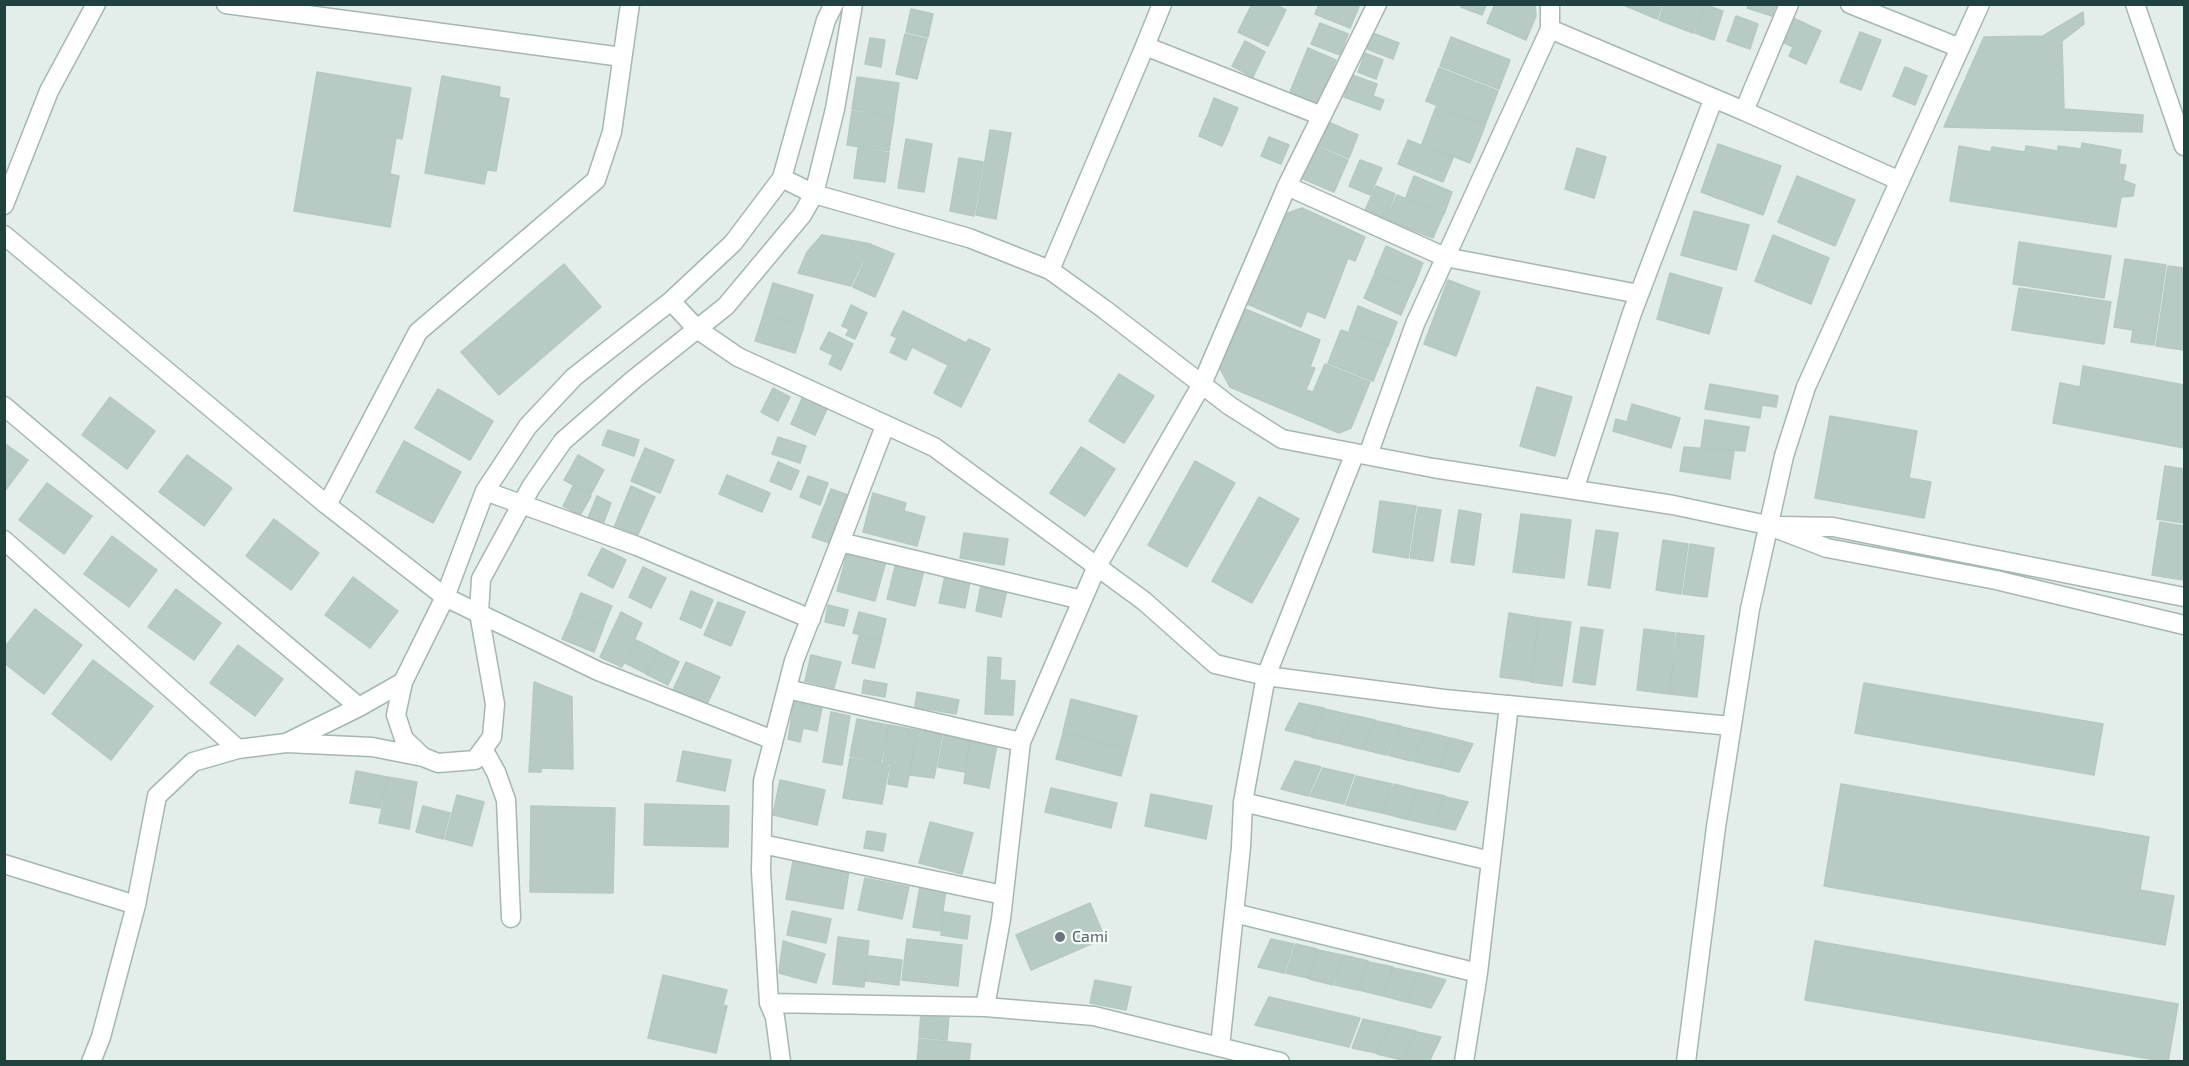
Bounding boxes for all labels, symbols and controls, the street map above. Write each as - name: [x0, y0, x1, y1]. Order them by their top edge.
- place label: Cami: [1072, 927, 1108, 947]
- marker: Cami: [1053, 930, 1067, 944]

